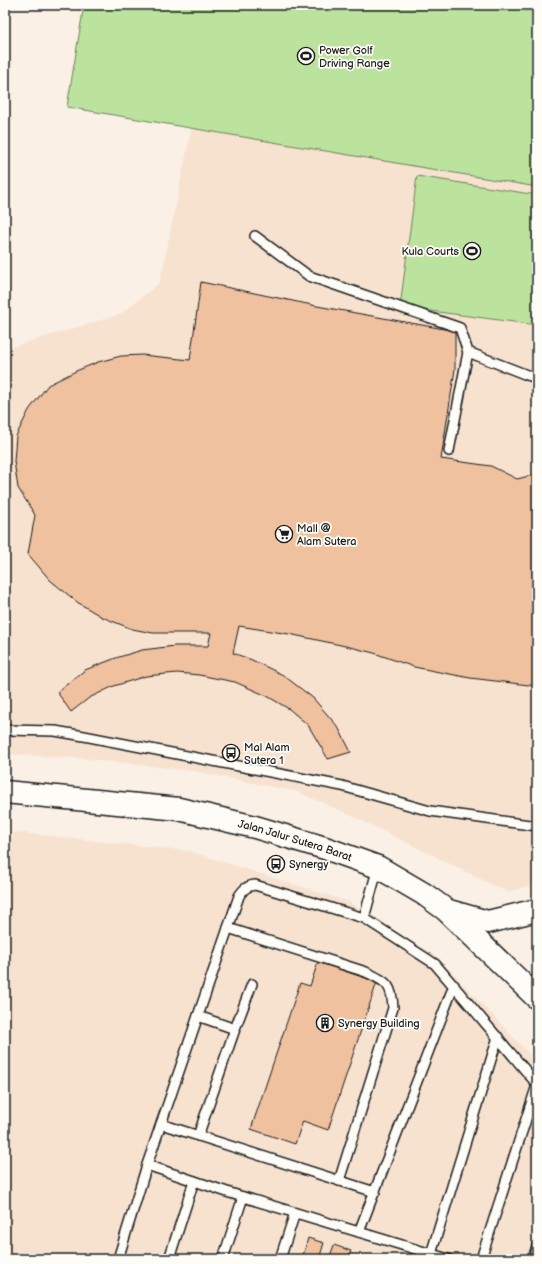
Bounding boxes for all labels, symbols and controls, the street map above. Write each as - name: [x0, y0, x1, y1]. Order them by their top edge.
- place label: Power Golf Driving Range: [319, 44, 390, 70]
- sports icon: Power Golf Driving Range: [296, 46, 316, 66]
- sports icon: Kula Courts: [462, 241, 482, 261]
- place label: Kula Courts: [402, 245, 460, 258]
- place label: Mall @ Alam Sutera: [297, 522, 357, 548]
- supermarket icon: Mall @ Alam Sutera: [274, 524, 294, 544]
- place label: Mal Alam Sutera 1: [244, 741, 290, 767]
- bus stop icon: Mal Alam Sutera 1: [221, 743, 241, 763]
- street label: Jalan Jalur Sutera Barat: [237, 817, 354, 864]
- bus stop icon: Synergy: [266, 854, 286, 874]
- place label: Synergy: [289, 858, 328, 871]
- building icon: Synergy Building: [315, 1013, 335, 1033]
- place label: Synergy Building: [338, 1017, 420, 1030]

